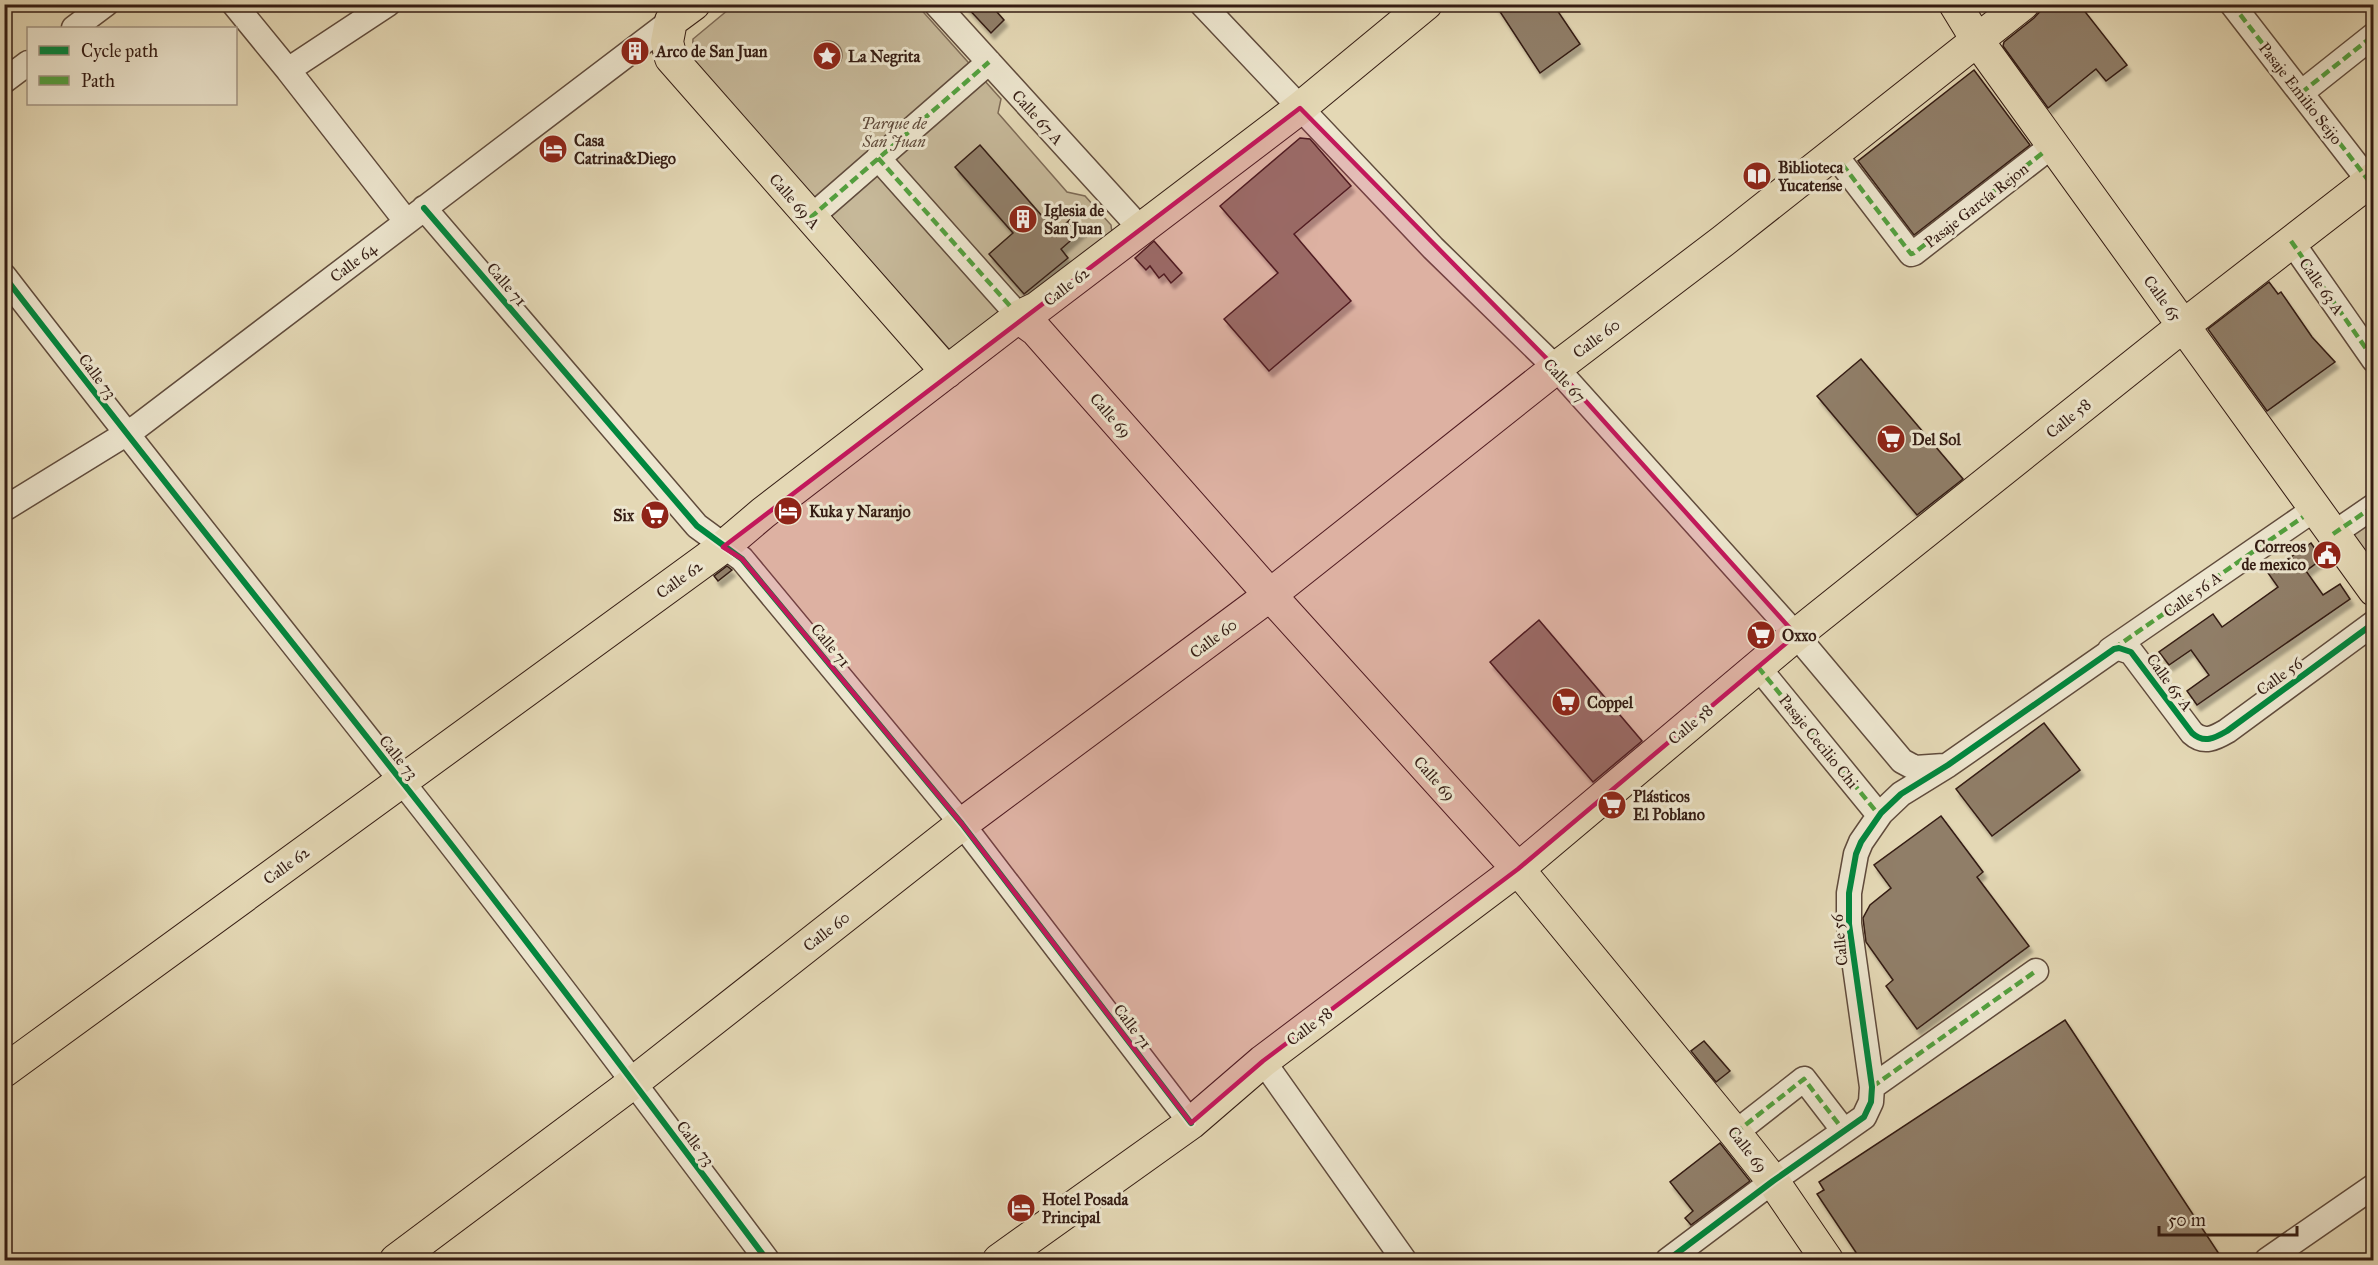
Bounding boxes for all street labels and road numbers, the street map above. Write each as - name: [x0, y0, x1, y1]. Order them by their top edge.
- street label: Pasaje Emilio Seijo: [2255, 39, 2346, 148]
- street label: Calle 67 A: [1008, 86, 1067, 149]
- street label: Pasaje García Rejon: [1921, 159, 2032, 252]
- street label: Calle 69 A: [765, 170, 824, 233]
- street label: Calle 64: [326, 238, 381, 286]
- street label: Calle 63 A: [2295, 254, 2348, 319]
- street label: Calle 71: [483, 259, 531, 310]
- street label: Calle 62: [1040, 263, 1093, 310]
- street label: Calle 65: [2140, 272, 2186, 325]
- street label: Calle 60: [1569, 315, 1624, 362]
- street label: Calle 73: [75, 350, 121, 403]
- street label: Calle 67: [1540, 354, 1590, 406]
- street label: Calle 69: [1086, 389, 1135, 442]
- street label: Calle 58: [2042, 395, 2095, 442]
- street label: Calle 62: [652, 556, 706, 603]
- street label: Calle 56 A: [2160, 568, 2225, 621]
- street label: Calle 60: [1186, 615, 1241, 662]
- street label: Calle 71: [807, 620, 854, 671]
- street label: Calle 65 A: [2142, 650, 2197, 715]
- street label: Calle 56: [2253, 653, 2307, 699]
- street label: Pasaje Cecilio Chi: [1775, 690, 1863, 793]
- street label: Calle 58: [1664, 700, 1716, 748]
- street label: Calle 73: [375, 731, 422, 783]
- street label: Calle 69: [1410, 752, 1459, 804]
- street label: Calle 62: [259, 842, 313, 889]
- street label: Calle 60: [799, 907, 853, 955]
- street label: Calle 56: [1827, 912, 1852, 967]
- street label: Calle 71: [1110, 1000, 1156, 1052]
- street label: Calle 58: [1283, 1003, 1336, 1050]
- street label: Calle 73: [673, 1117, 719, 1170]
- street label: Calle 69: [1724, 1123, 1771, 1176]

